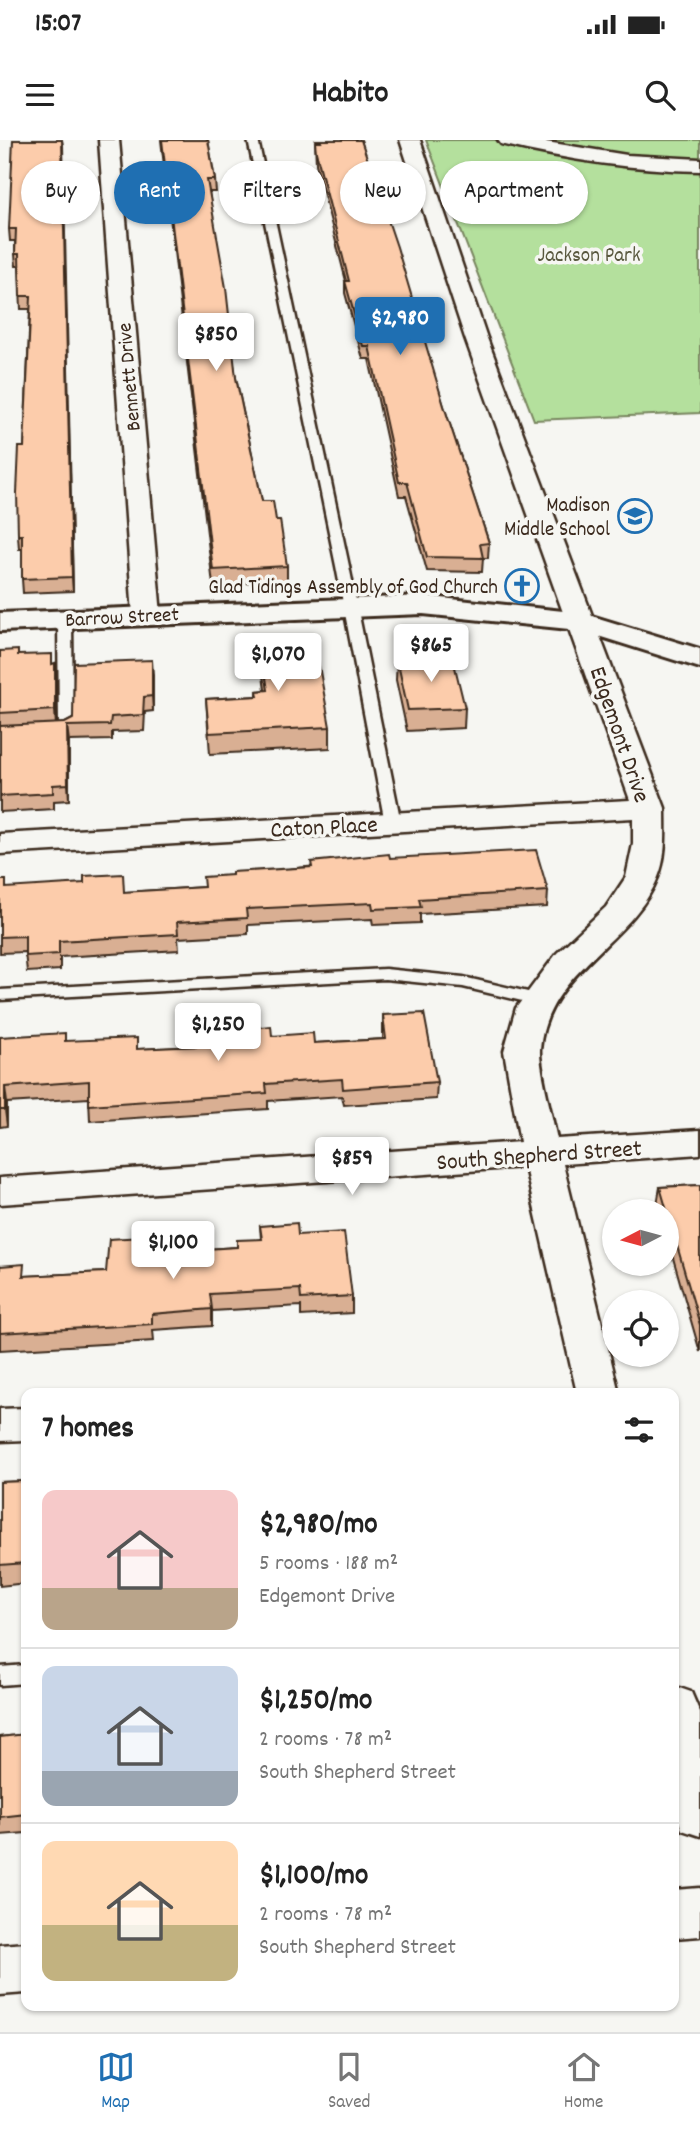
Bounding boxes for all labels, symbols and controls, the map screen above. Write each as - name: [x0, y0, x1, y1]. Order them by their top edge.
- text: 15:07: [35, 6, 81, 43]
- text: Habito: [311, 72, 389, 118]
- icon: menu: [21, 76, 59, 114]
- icon: search: [641, 76, 679, 114]
- chip: Buy: [21, 161, 100, 224]
- chip: Rent: [114, 161, 205, 224]
- chip: Filters: [219, 161, 326, 224]
- chip: New: [340, 161, 426, 224]
- chip: Apartment: [440, 161, 588, 224]
- park label: Jackson Park: [537, 242, 641, 272]
- pin: $2,980: [343, 298, 457, 357]
- text: $2,980: [371, 303, 429, 336]
- pin: $850: [175, 314, 257, 373]
- text: $850: [194, 319, 238, 352]
- street label: Bennett Drive: [111, 321, 151, 432]
- place label: Madison Middle School: [504, 492, 610, 546]
- school or university icon: Madison Middle School: [616, 497, 654, 535]
- church icon: Glad Tidings Assembly of God Church: [503, 567, 541, 605]
- place label: Glad Tidings Assembly of God Church: [208, 574, 498, 604]
- street label: Barrow Street: [64, 601, 180, 637]
- pin: $865: [390, 624, 472, 684]
- text: $865: [410, 630, 452, 663]
- pin: $1,070: [221, 634, 335, 693]
- text: $1,070: [251, 639, 305, 672]
- street label: Edgemont Drive: [579, 662, 657, 808]
- street label: Caton Place: [270, 809, 379, 849]
- pin: $1,250: [161, 1004, 275, 1063]
- text: $1,250: [191, 1009, 245, 1042]
- street label: South Shepherd Street: [435, 1133, 643, 1181]
- pin: $859: [311, 1138, 393, 1197]
- text: $859: [331, 1143, 373, 1176]
- north arrow: [602, 1199, 679, 1276]
- map controls: [602, 1199, 679, 1367]
- pin: $1,100: [116, 1222, 230, 1281]
- text: $1,100: [147, 1227, 199, 1260]
- button: locate: [602, 1290, 679, 1367]
- text: 7 homes: [42, 1409, 134, 1452]
- icon: filters: [620, 1411, 658, 1449]
- text: $2,980/mo: [259, 1505, 378, 1548]
- icon: home: [98, 1518, 182, 1602]
- text: 5 rooms · 188 m²: [259, 1548, 398, 1581]
- text: Edgemont Drive: [259, 1581, 395, 1614]
- text: $1,250/mo: [259, 1681, 372, 1724]
- icon: home: [98, 1694, 182, 1778]
- text: 2 rooms · 78 m²: [259, 1724, 392, 1757]
- text: South Shepherd Street: [259, 1757, 456, 1790]
- text: $1,100/mo: [259, 1856, 368, 1899]
- icon: home: [98, 1869, 182, 1953]
- text: 2 rooms · 78 m²: [259, 1899, 392, 1932]
- text: South Shepherd Street: [259, 1932, 456, 1965]
- tab: Map: [97, 2048, 135, 2117]
- tab: Saved: [328, 2048, 370, 2117]
- tab: Home: [564, 2048, 603, 2117]

